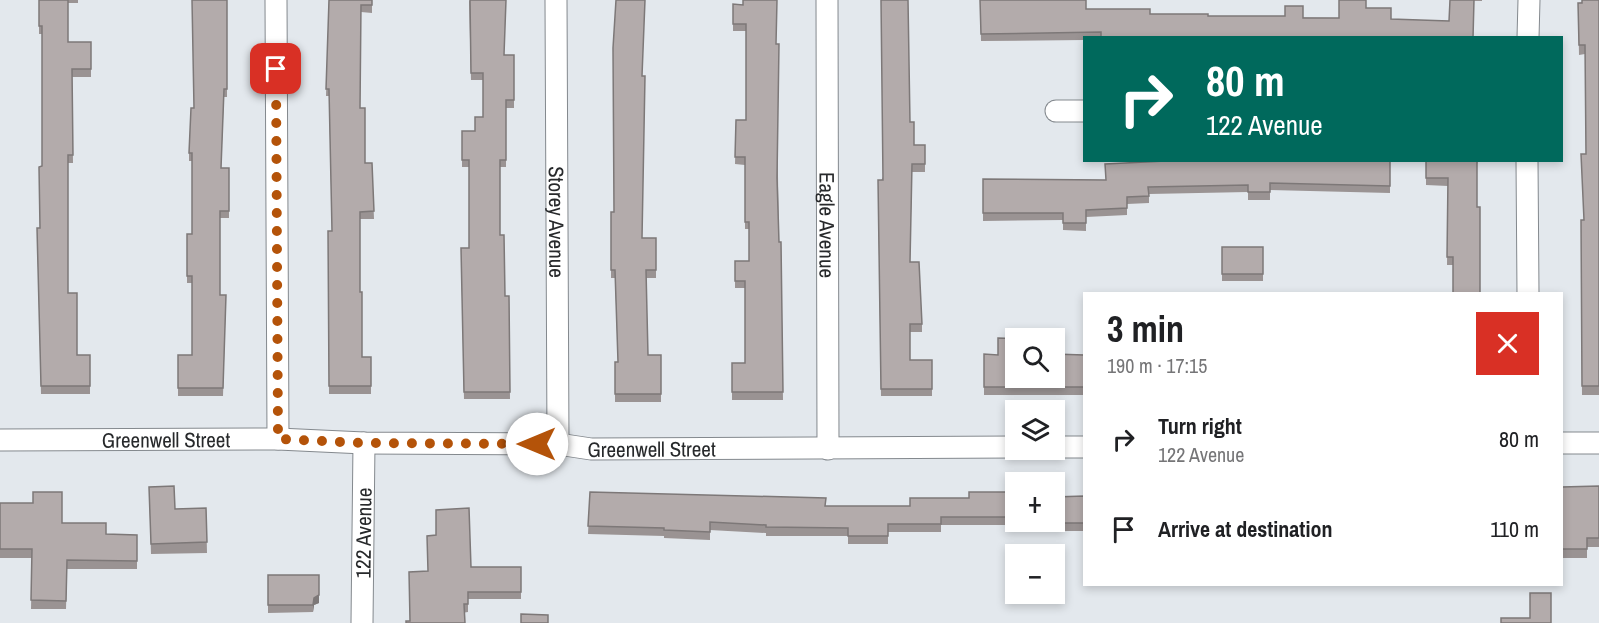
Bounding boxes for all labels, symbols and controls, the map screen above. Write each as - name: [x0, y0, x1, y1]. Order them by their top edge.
- pin: [250, 43, 301, 94]
- icon: arrive: [259, 52, 292, 85]
- text: 80 m: [1206, 53, 1285, 109]
- icon: right: [1107, 60, 1185, 138]
- text: 122 Avenue: [1206, 107, 1323, 143]
- street label: Storey Avenue: [542, 166, 572, 278]
- street label: Eagle Avenue: [813, 172, 842, 278]
- text: 3 min: [1107, 305, 1184, 353]
- button: close: [1476, 312, 1539, 375]
- map controls: [1005, 328, 1065, 604]
- button: search: [1005, 328, 1065, 388]
- text: 190 m · 17:15: [1107, 352, 1207, 379]
- button: layers: [1005, 400, 1065, 460]
- text: Turn right: [1158, 411, 1242, 441]
- position arrow: [505, 412, 569, 476]
- icon: right: [1107, 423, 1140, 456]
- text: 80 m: [1499, 424, 1539, 454]
- street label: Greenwell Street: [102, 425, 230, 454]
- street label: Greenwell Street: [587, 434, 716, 464]
- text: 122 Avenue: [1158, 441, 1244, 468]
- button: +: [1005, 472, 1065, 532]
- street label: 122 Avenue: [348, 487, 378, 579]
- icon: arrive: [1107, 513, 1140, 546]
- text: Arrive at destination: [1158, 514, 1332, 544]
- text: 110 m: [1490, 514, 1539, 544]
- button: −: [1005, 544, 1065, 604]

